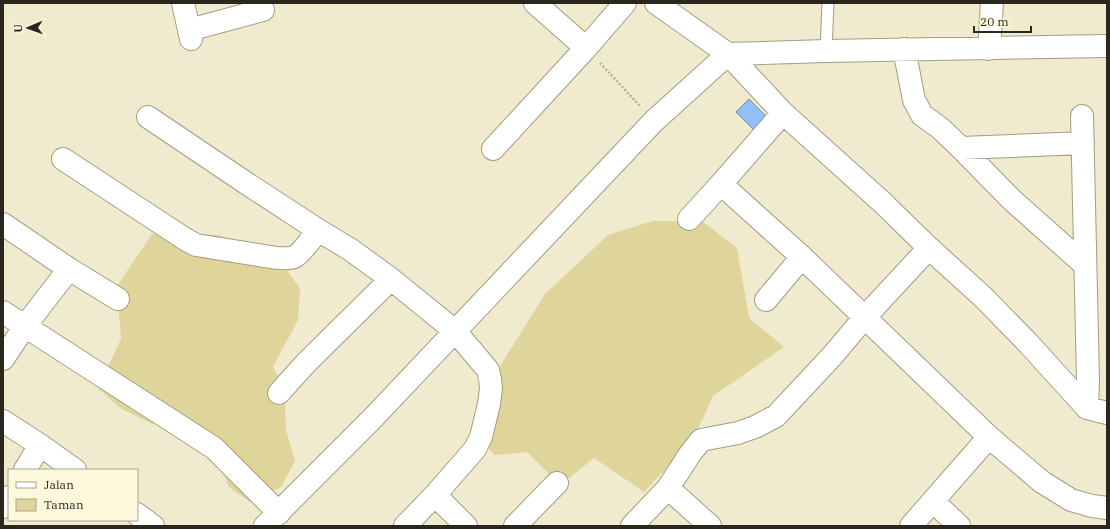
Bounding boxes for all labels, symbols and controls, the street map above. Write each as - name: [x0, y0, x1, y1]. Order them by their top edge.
- north arrow: [8, 8, 48, 48]
- scale bar: [974, 8, 1031, 34]
- text: 20 m: [980, 14, 1009, 29]
- text: U: [11, 23, 25, 33]
- legend: [8, 469, 138, 521]
- text: Jalan: [44, 477, 74, 492]
- text: Taman: [44, 497, 84, 512]

